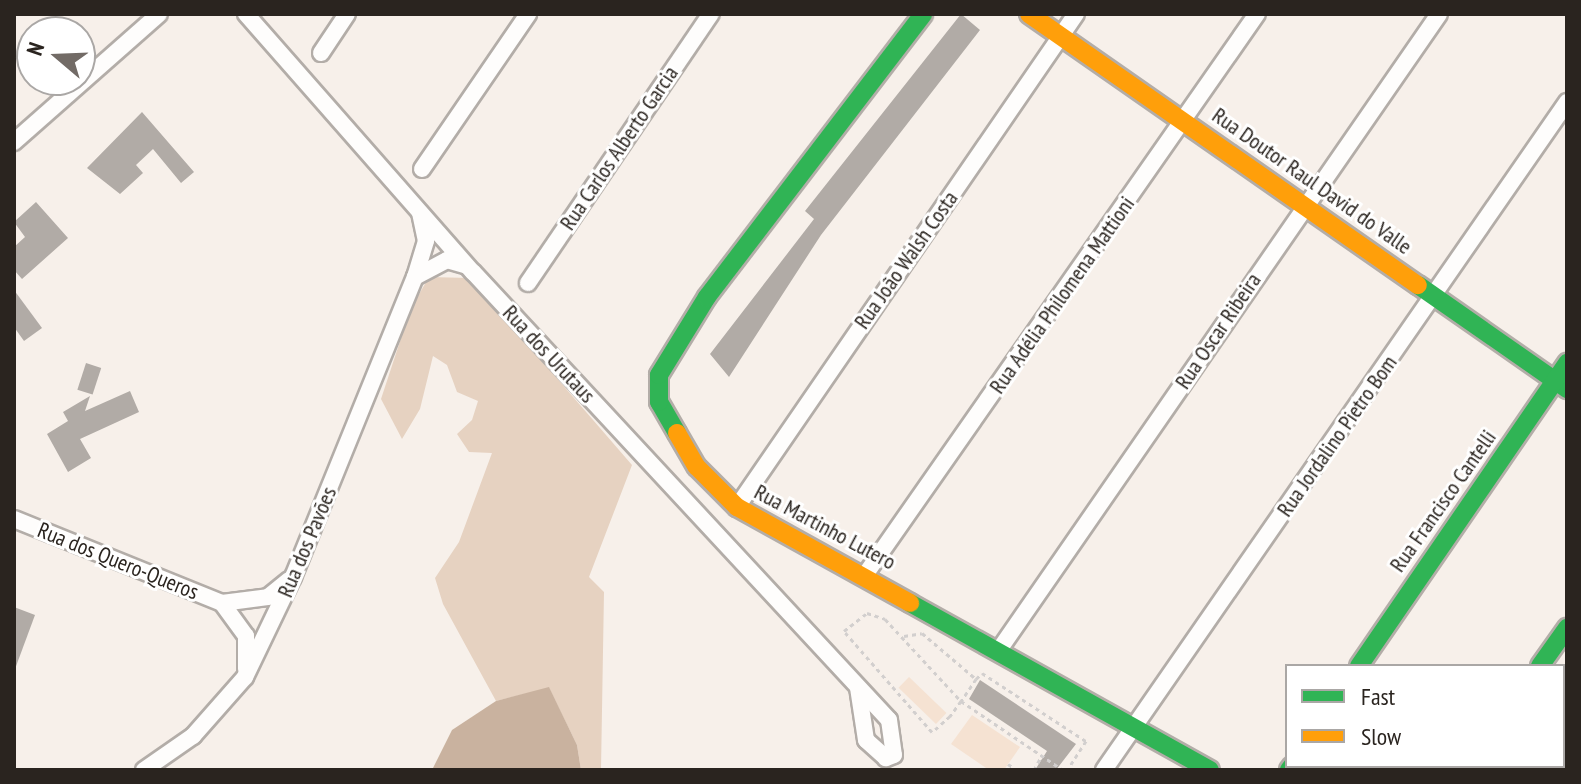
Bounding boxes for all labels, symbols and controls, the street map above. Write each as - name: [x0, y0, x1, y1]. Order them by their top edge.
- north arrow: [16, 16, 96, 96]
- text: N: [20, 39, 50, 59]
- street label: Rua Carlos Alberto Garcia: [554, 61, 684, 235]
- street label: Rua Doutor Raul David do Valle: [1207, 102, 1417, 260]
- street label: Rua João Walsh Costa: [849, 186, 963, 334]
- street label: Rua Adélia Philomena Mattioni: [984, 191, 1140, 399]
- street label: Rua Oscar Ribeira: [1170, 268, 1266, 394]
- street label: Rua dos Urutaus: [497, 300, 601, 408]
- street label: Rua Jordalino Pietro Bom: [1272, 350, 1402, 522]
- street label: Rua Francisco Cantelli: [1384, 425, 1502, 577]
- street label: Rua Martinho Lutero: [750, 479, 900, 575]
- street label: Rua dos Pavões: [272, 483, 342, 601]
- street label: Rua dos Quero-Queros: [34, 517, 202, 605]
- legend: [1285, 664, 1565, 768]
- text: Fast: [1361, 681, 1395, 712]
- text: Slow: [1361, 721, 1401, 752]

